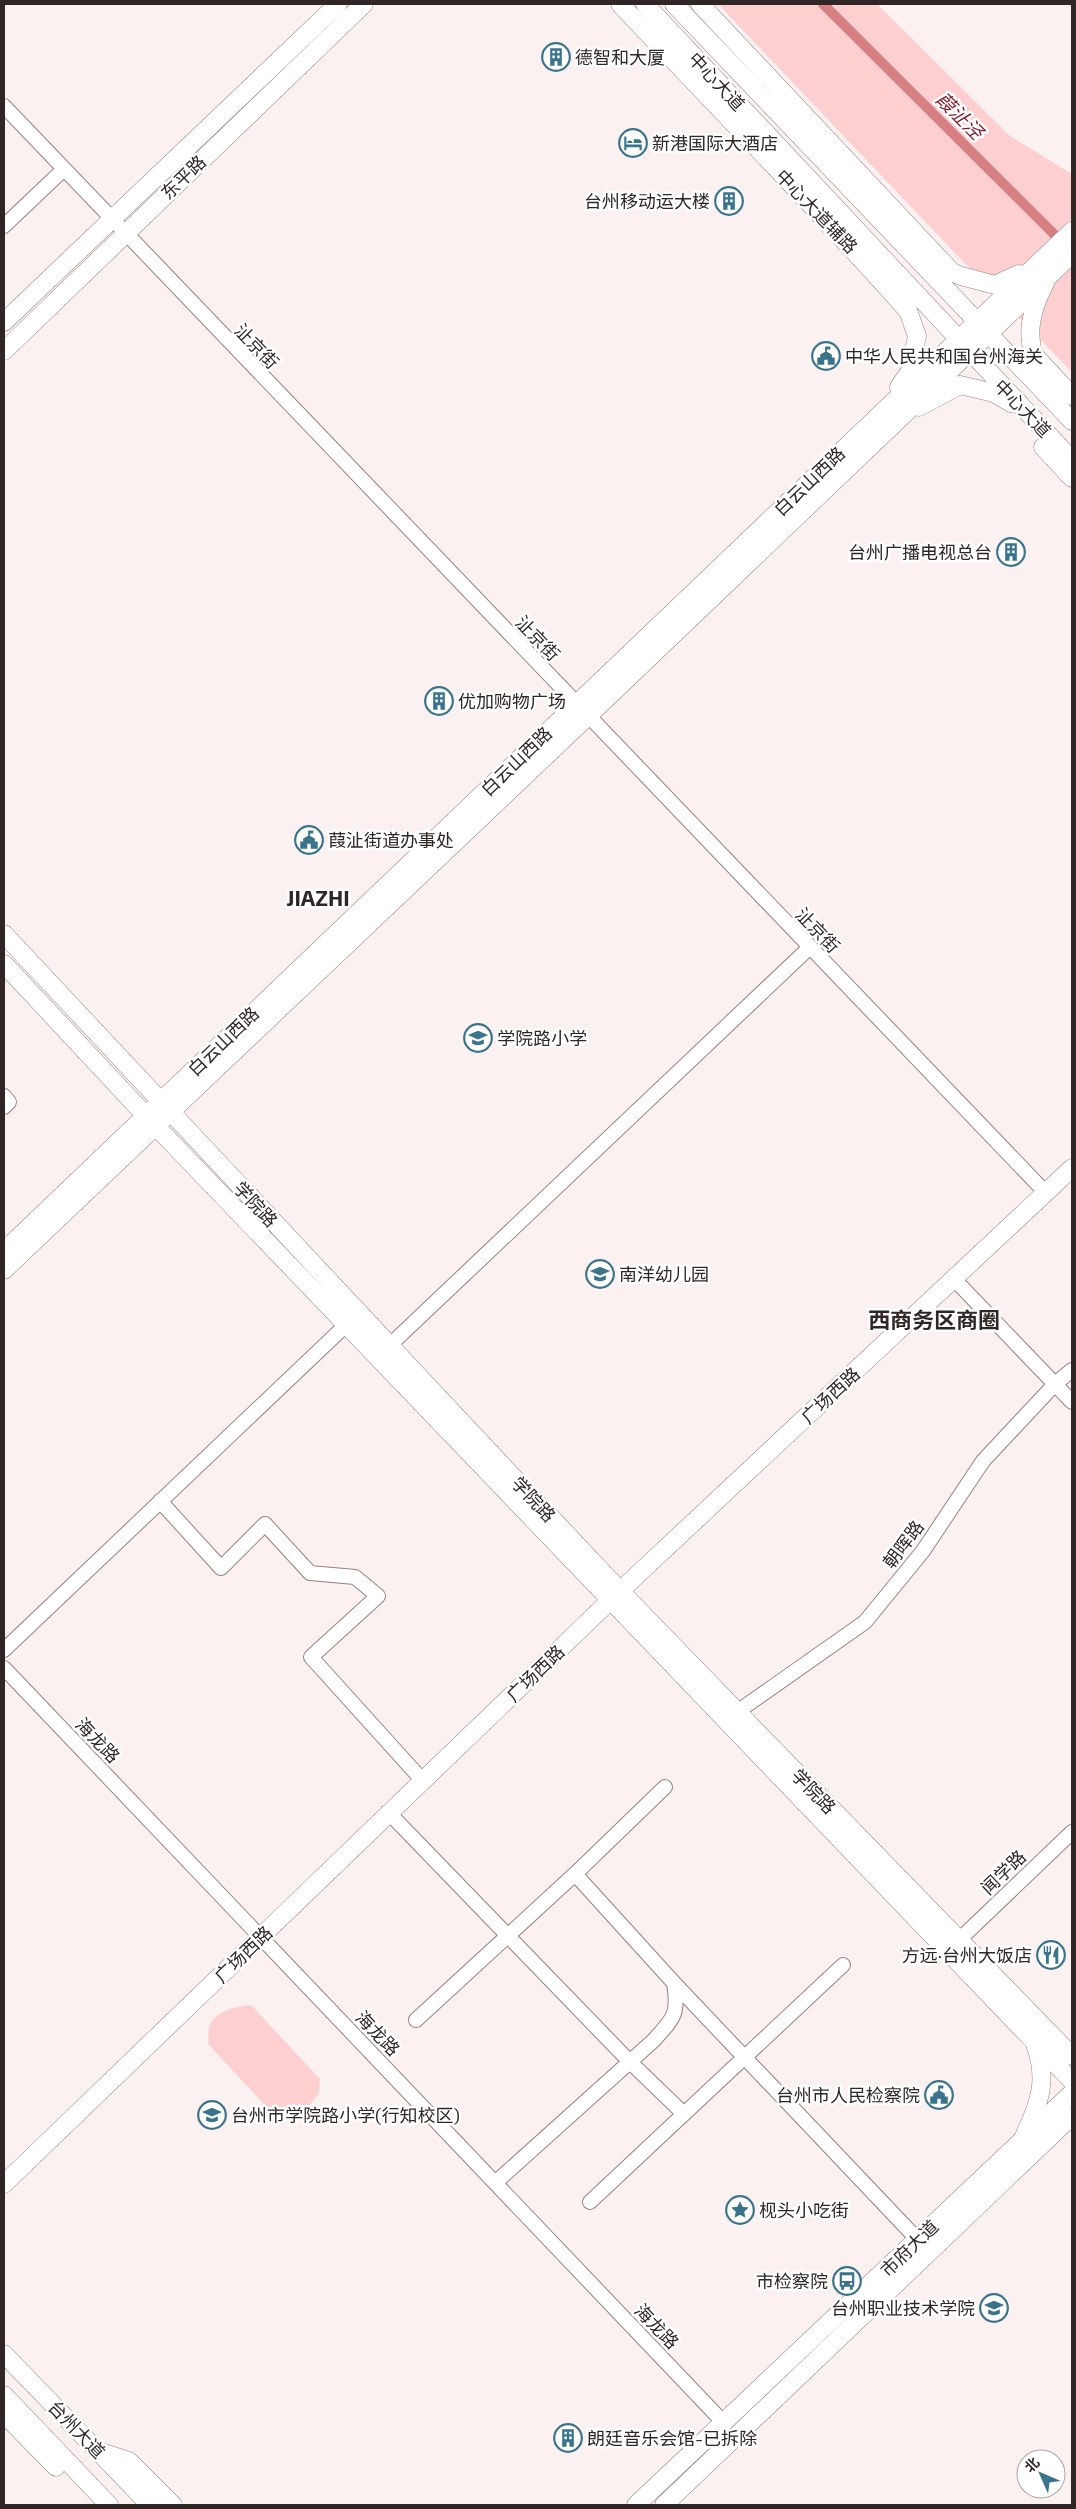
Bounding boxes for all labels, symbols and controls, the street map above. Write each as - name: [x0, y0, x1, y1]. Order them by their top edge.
- building icon: 德智和大厦: [541, 42, 571, 72]
- place label: 德智和大厦: [575, 46, 665, 68]
- street label: 中心大道: [684, 47, 750, 115]
- water label: 葭沚泾: [932, 87, 990, 145]
- hotel icon: 新港国际大酒店: [618, 128, 648, 158]
- place label: 新港国际大酒店: [652, 132, 778, 154]
- street label: 东平路: [156, 150, 210, 204]
- street label: 中心大道辅路: [772, 165, 862, 257]
- building icon: 台州移动运大楼: [714, 186, 744, 216]
- place label: 台州移动运大楼: [584, 190, 710, 212]
- street label: 沚京街: [230, 319, 284, 373]
- public building icon: 中华人民共和国台州海关: [811, 341, 841, 371]
- place label: 中华人民共和国台州海关: [845, 345, 1043, 367]
- street label: 中心大道: [990, 374, 1056, 442]
- street label: 白云山西路: [769, 442, 849, 520]
- building icon: 台州广播电视总台: [996, 537, 1026, 567]
- place label: 台州广播电视总台: [848, 541, 992, 563]
- street label: 沚京街: [511, 611, 565, 665]
- building icon: 优加购物广场: [424, 686, 454, 716]
- place label: 优加购物广场: [458, 690, 566, 712]
- street label: 白云山西路: [476, 722, 556, 800]
- public building icon: 葭沚街道办事处: [294, 825, 324, 855]
- place label: 葭沚街道办事处: [328, 829, 454, 851]
- district label: JIAZHI: [286, 884, 350, 910]
- street label: 沚京街: [791, 903, 845, 957]
- street label: 白云山西路: [183, 1002, 263, 1080]
- school or university icon: 学院路小学: [463, 1023, 493, 1053]
- place label: 学院路小学: [497, 1027, 587, 1049]
- street label: 学院路: [230, 1177, 282, 1231]
- school or university icon: 南洋幼儿园: [585, 1259, 615, 1289]
- place label: 南洋幼儿园: [619, 1263, 709, 1285]
- district label: 西商务区商圈: [868, 1306, 1000, 1332]
- street label: 广场西路: [796, 1362, 864, 1428]
- street label: 学院路: [508, 1472, 560, 1526]
- street label: 朝晖路: [878, 1516, 928, 1572]
- street label: 广场西路: [501, 1640, 569, 1706]
- street label: 海龙路: [71, 1713, 125, 1767]
- street label: 学院路: [787, 1764, 841, 1818]
- street label: 闻学路: [976, 1845, 1030, 1899]
- street label: 广场西路: [209, 1921, 277, 1987]
- restaurant icon: 方远·台州大饭店: [1036, 1940, 1066, 1970]
- place label: 方远·台州大饭店: [902, 1944, 1032, 1966]
- street label: 海龙路: [351, 2006, 405, 2060]
- public building icon: 台州市人民检察院: [924, 2080, 954, 2110]
- place label: 台州市人民检察院: [776, 2084, 920, 2106]
- school or university icon: 台州市学院路小学(行知校区): [197, 2100, 227, 2130]
- place label: 台州市学院路小学(行知校区): [231, 2104, 460, 2126]
- place icon: 枧头小吃街: [725, 2195, 755, 2225]
- place label: 枧头小吃街: [759, 2199, 849, 2221]
- street label: 市府大道: [875, 2215, 943, 2281]
- bus stop icon: 市检察院: [832, 2266, 862, 2296]
- place label: 市检察院: [756, 2270, 828, 2292]
- school or university icon: 台州职业技术学院: [979, 2293, 1009, 2323]
- place label: 台州职业技术学院: [831, 2297, 975, 2319]
- street label: 海龙路: [630, 2299, 684, 2353]
- street label: 台州大道: [44, 2395, 110, 2463]
- building icon: 朗廷音乐会馆-已拆除: [553, 2423, 583, 2453]
- place label: 朗廷音乐会馆-已拆除: [587, 2427, 757, 2449]
- north arrow: [1016, 2449, 1066, 2499]
- text: 北: [1020, 2453, 1042, 2475]

